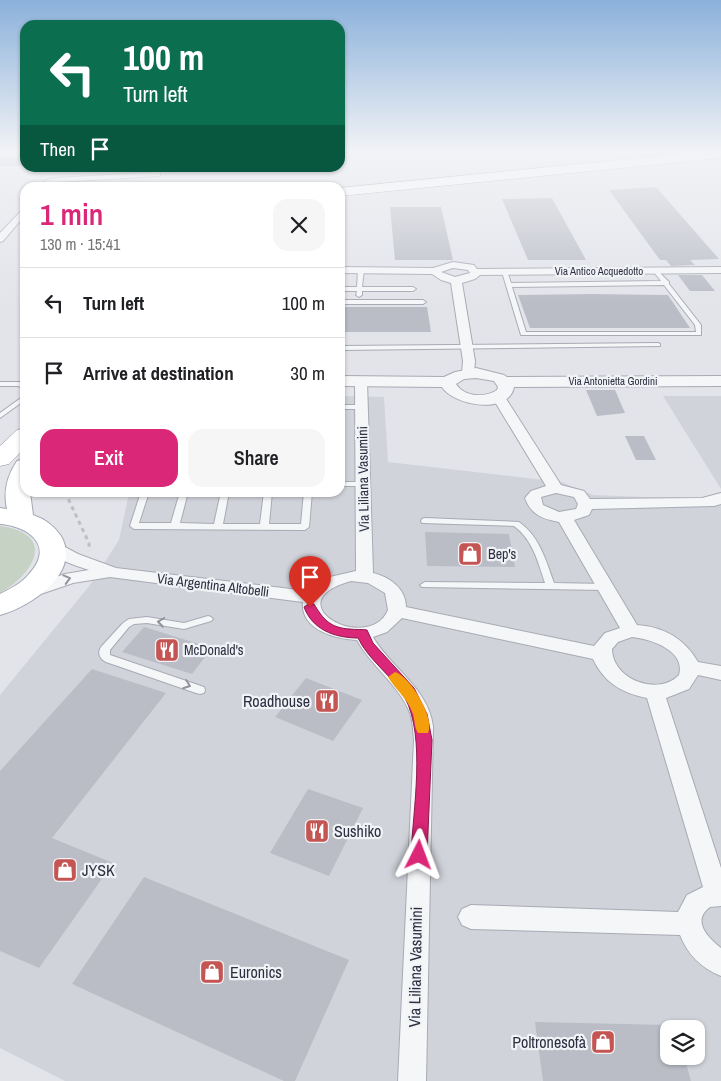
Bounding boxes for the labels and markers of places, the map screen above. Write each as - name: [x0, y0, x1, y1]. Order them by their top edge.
- shop icon: Bep's: [457, 541, 483, 567]
- place label: Bep's: [488, 545, 517, 563]
- pin: [289, 556, 331, 607]
- restaurant icon: McDonald's: [154, 637, 180, 663]
- place label: McDonald's: [184, 641, 244, 659]
- restaurant icon: Roadhouse: [314, 688, 340, 714]
- place label: Roadhouse: [243, 690, 310, 712]
- restaurant icon: Sushiko: [304, 818, 330, 844]
- place label: Sushiko: [334, 820, 381, 842]
- shop icon: JYSK: [52, 857, 78, 883]
- place label: JYSK: [82, 859, 115, 881]
- shop icon: Euronics: [199, 959, 225, 985]
- place label: Euronics: [230, 961, 282, 983]
- shop icon: Poltronesofà: [590, 1029, 616, 1055]
- place label: Poltronesofà: [512, 1031, 587, 1053]

